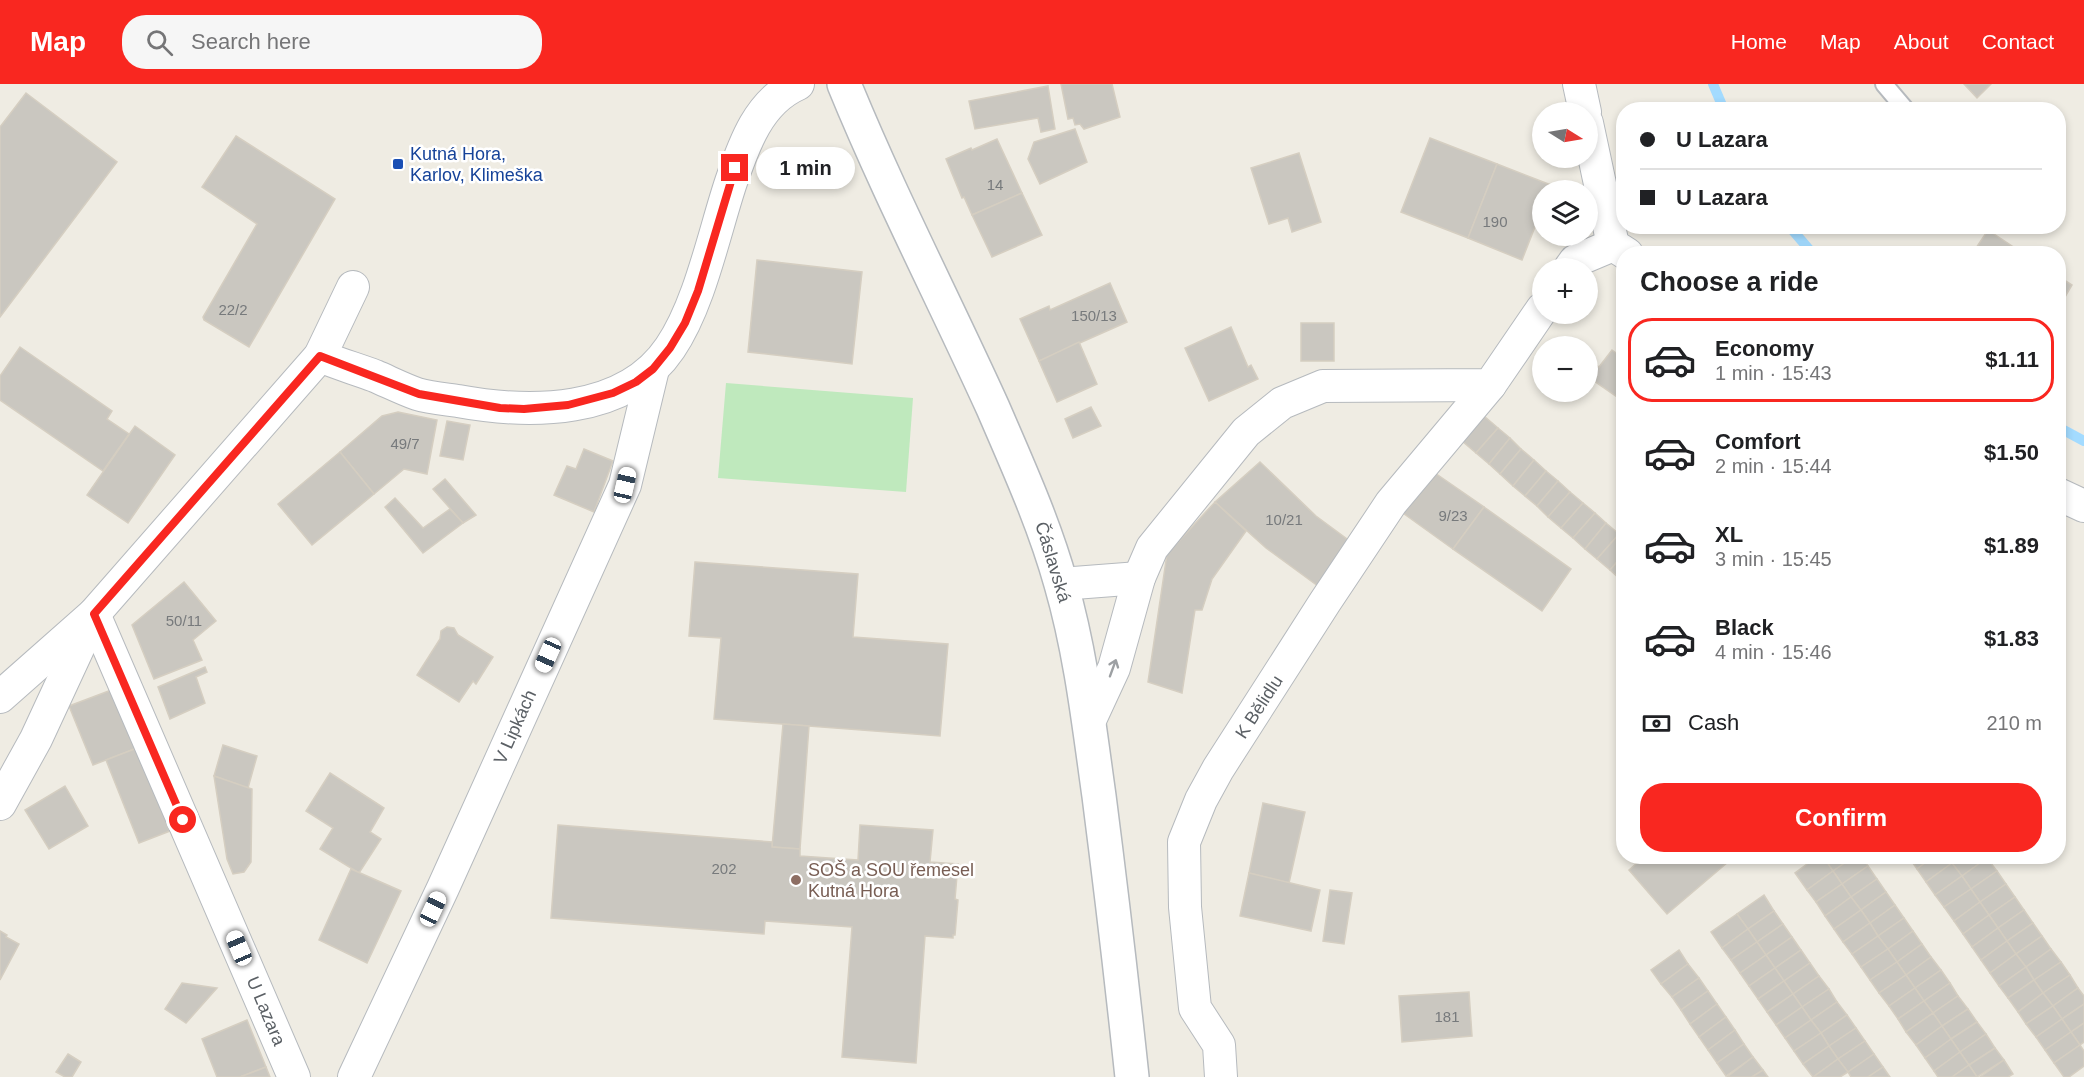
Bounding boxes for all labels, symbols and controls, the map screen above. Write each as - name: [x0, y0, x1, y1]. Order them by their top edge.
- search box: [122, 15, 542, 69]
- text: Map: [30, 26, 86, 57]
- icon: search: [143, 26, 176, 59]
- text: Search here: [191, 29, 311, 54]
- text: Home: [1731, 30, 1787, 53]
- text: Map: [1820, 30, 1861, 53]
- text: About: [1894, 30, 1949, 53]
- text: Contact: [1982, 30, 2054, 53]
- north arrow: [1532, 102, 1598, 168]
- map controls: [1532, 102, 1598, 402]
- text: U Lazara: [1676, 127, 1768, 152]
- place label: Kutná Hora, Karlov, Klimeška: [410, 144, 544, 185]
- callout: 1 min: [756, 147, 855, 189]
- route end: [721, 154, 748, 181]
- marker: Kutná Hora, Karlov, Klimeška: [391, 157, 405, 171]
- text: 1 min: [779, 157, 832, 179]
- house number: 14: [987, 176, 1003, 193]
- button: layers: [1532, 180, 1598, 246]
- text: U Lazara: [1676, 185, 1768, 210]
- house number: 190: [1482, 213, 1508, 230]
- button: +: [1532, 258, 1598, 324]
- text: Choose a ride: [1640, 267, 1819, 297]
- house number: 22/2: [218, 301, 248, 318]
- house number: 150/13: [1071, 307, 1117, 324]
- icon: car: [1643, 333, 1697, 387]
- button: −: [1532, 336, 1598, 402]
- text: Economy: [1715, 336, 1814, 361]
- text: $1.11: [1985, 347, 2039, 372]
- text: 1 min · 15:43: [1715, 362, 1832, 384]
- icon: car: [1643, 426, 1697, 480]
- text: Comfort: [1715, 429, 1801, 454]
- house number: 49/7: [390, 435, 420, 452]
- text: $1.50: [1984, 440, 2039, 465]
- text: 2 min · 15:44: [1715, 455, 1832, 477]
- car: [612, 465, 638, 505]
- house number: 9/23: [1438, 507, 1468, 524]
- house number: 10/21: [1265, 511, 1303, 528]
- street label: Čáslavská: [1031, 519, 1076, 606]
- icon: car: [1643, 519, 1697, 573]
- text: XL: [1715, 522, 1743, 547]
- text: $1.89: [1984, 533, 2039, 558]
- text: 3 min · 15:45: [1715, 548, 1832, 570]
- house number: 50/11: [166, 612, 202, 629]
- icon: car: [1643, 612, 1697, 666]
- text: Black: [1715, 615, 1774, 640]
- text: $1.83: [1984, 626, 2039, 651]
- car: [532, 635, 564, 675]
- text: 4 min · 15:46: [1715, 641, 1832, 663]
- one-way arrow: [1108, 660, 1119, 678]
- street label: K Bělidlu: [1231, 672, 1287, 742]
- street label: V Lipkách: [490, 687, 540, 767]
- icon: cash: [1640, 707, 1673, 740]
- text: Cash: [1688, 710, 1739, 735]
- text: 210 m: [1986, 712, 2042, 734]
- button: Confirm: [1640, 783, 2042, 852]
- route start: [169, 806, 196, 833]
- place label: SOŠ a SOU řemesel Kutná Hora: [808, 859, 974, 901]
- house number: 202: [711, 860, 737, 877]
- marker: SOŠ a SOU řemesel Kutná Hora: [789, 873, 803, 887]
- car: [417, 889, 449, 929]
- car: [224, 928, 254, 968]
- street label: U Lazara: [243, 973, 290, 1049]
- house number: 181: [1434, 1008, 1460, 1025]

